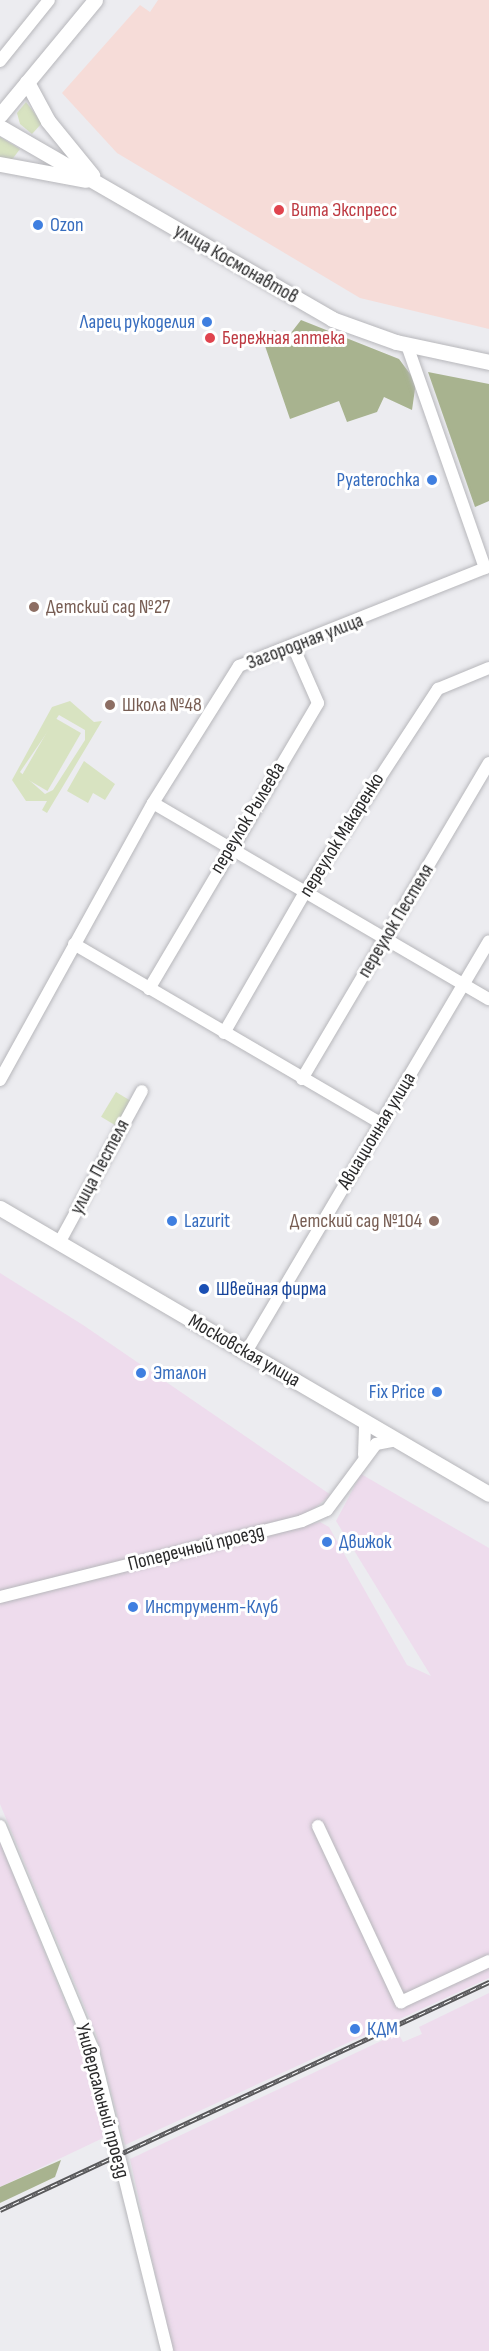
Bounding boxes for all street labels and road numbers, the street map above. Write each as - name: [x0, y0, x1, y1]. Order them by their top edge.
- street label: улица Космонавтов: [170, 219, 302, 309]
- street label: Загородная улица: [243, 609, 367, 675]
- street label: переулок Рылеева: [205, 758, 291, 878]
- street label: переулок Макаренко: [294, 769, 390, 901]
- street label: переулок Пестеля: [353, 860, 439, 982]
- street label: Авиационная улица: [333, 1068, 421, 1194]
- street label: улица Пестеля: [65, 1115, 135, 1219]
- street label: Московская улица: [184, 1309, 304, 1393]
- street label: Поперечный проезд: [125, 1519, 267, 1577]
- street label: Универсальный проезд: [70, 2021, 134, 2181]

